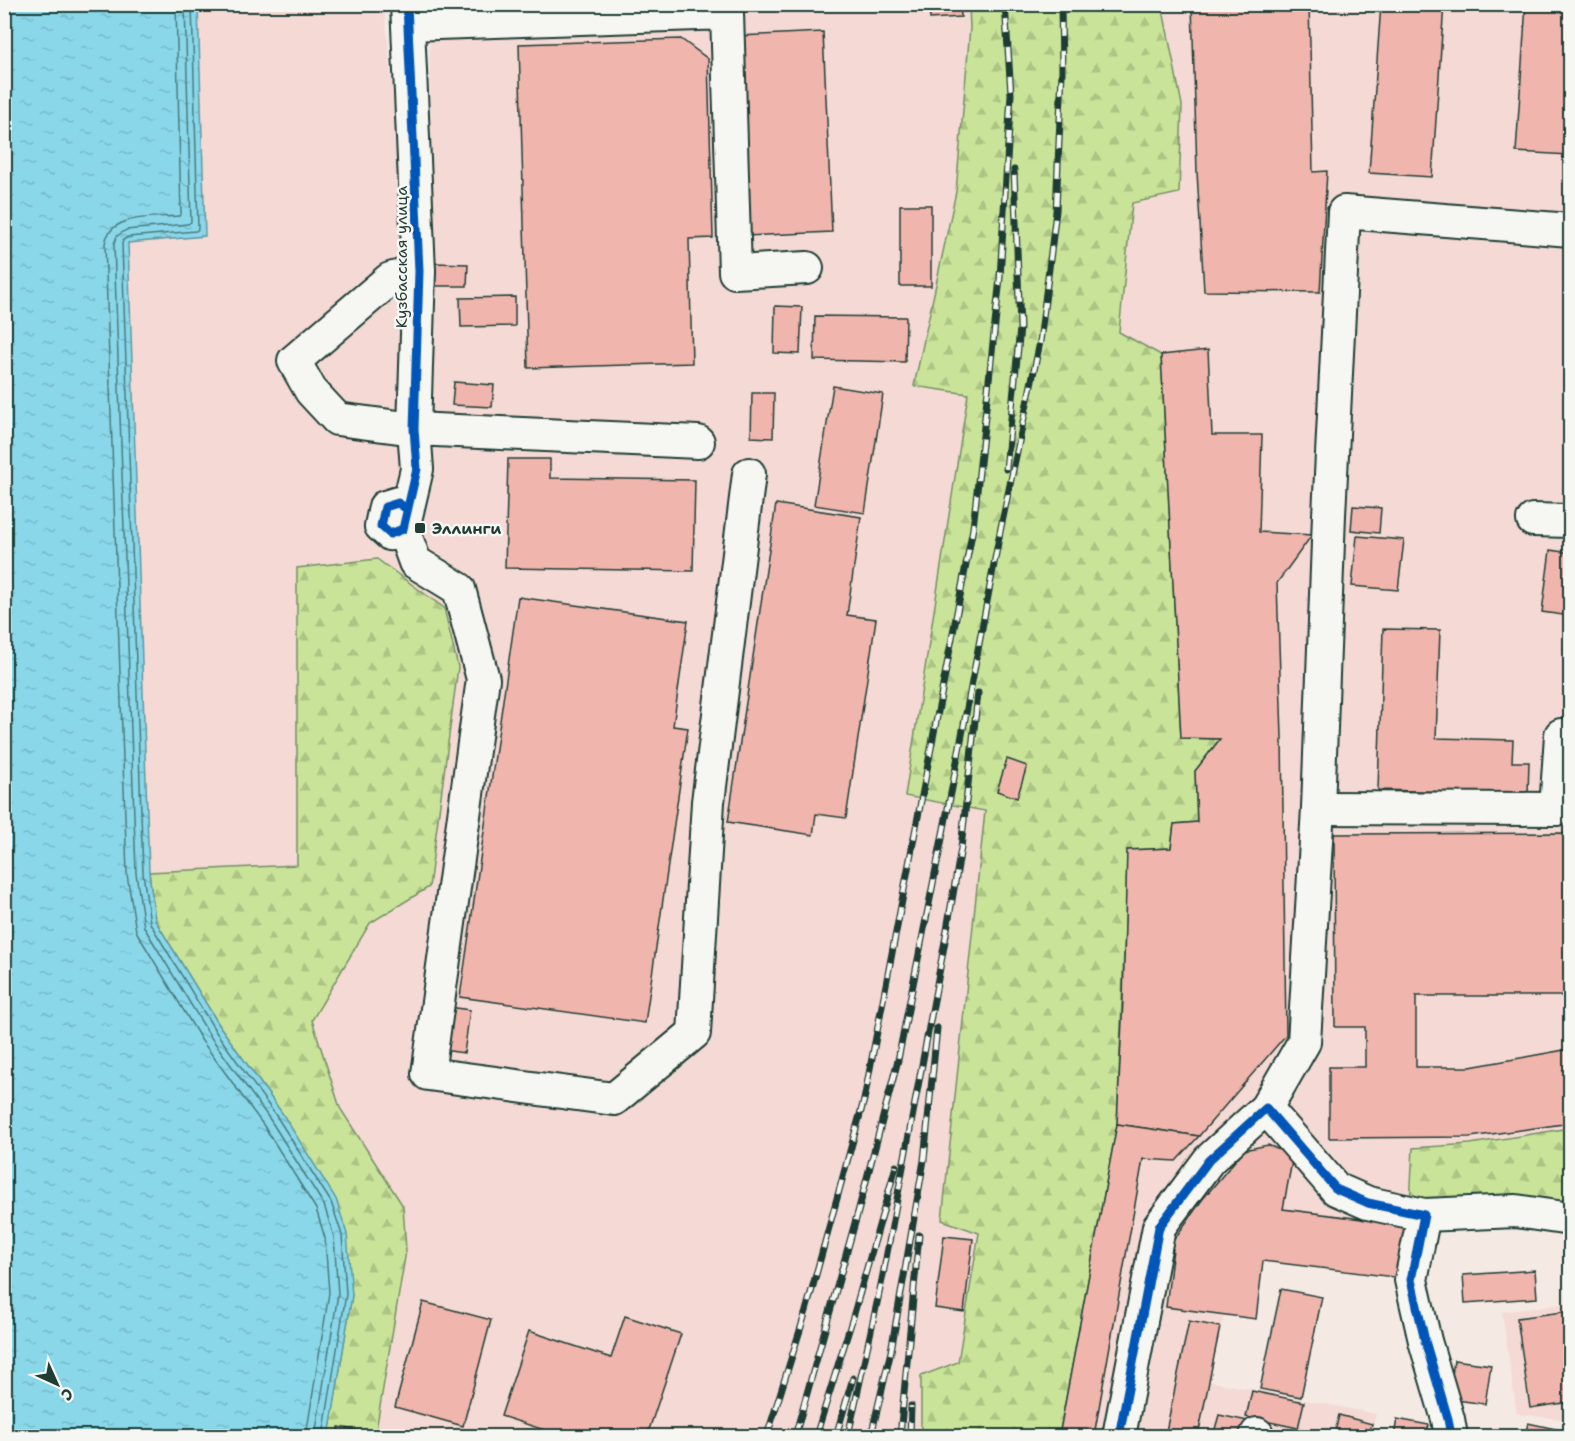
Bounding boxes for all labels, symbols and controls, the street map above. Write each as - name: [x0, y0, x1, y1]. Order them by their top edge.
- street label: Кузбасская улица: [391, 186, 412, 328]
- place label: Эллинги: [432, 518, 501, 539]
- marker: Эллинги: [413, 521, 427, 535]
- north arrow: [27, 1354, 87, 1414]
- text: С: [56, 1383, 78, 1405]

